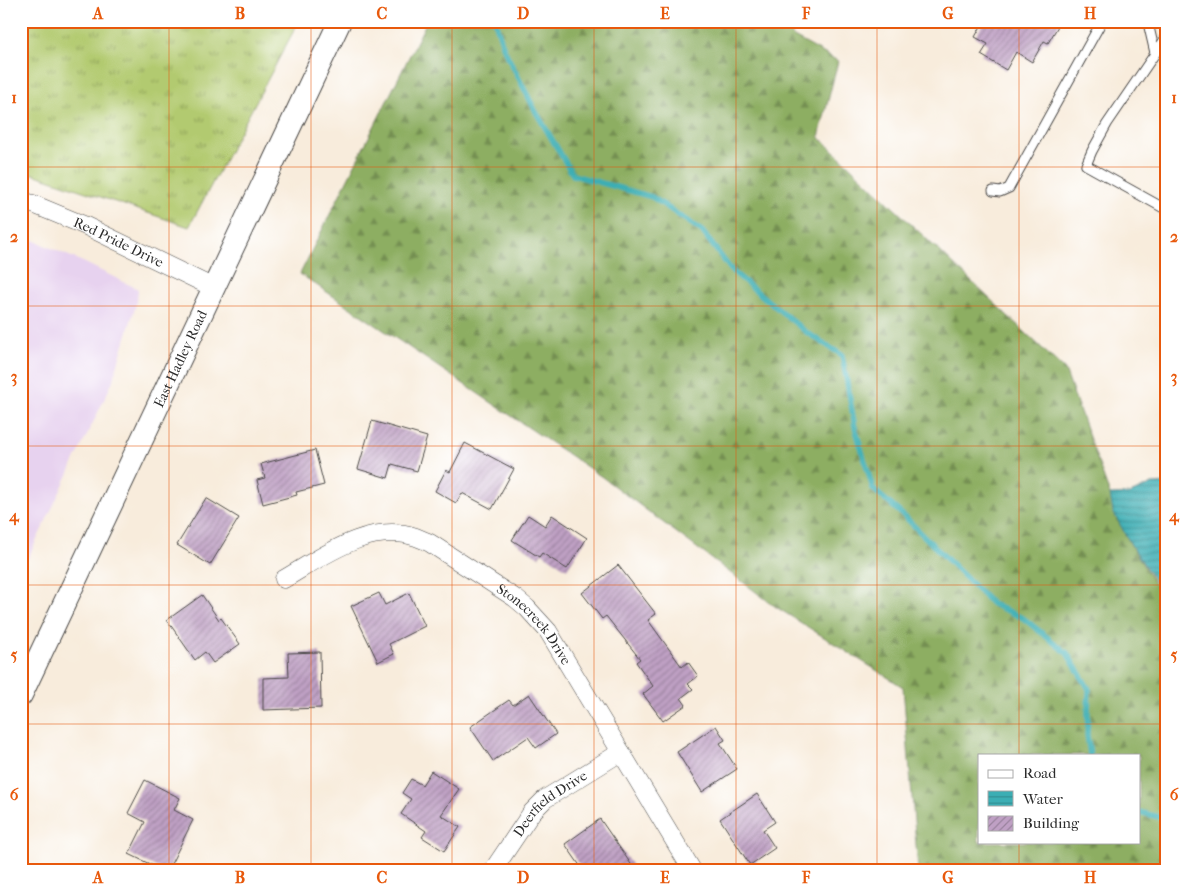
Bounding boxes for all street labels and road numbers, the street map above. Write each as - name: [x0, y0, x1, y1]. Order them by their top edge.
- street label: Red Pride Drive: [71, 214, 166, 271]
- street label: East Hadley Road: [150, 307, 211, 410]
- street label: Stonecreek Drive: [493, 580, 574, 668]
- street label: Deerfield Drive: [510, 767, 590, 840]

